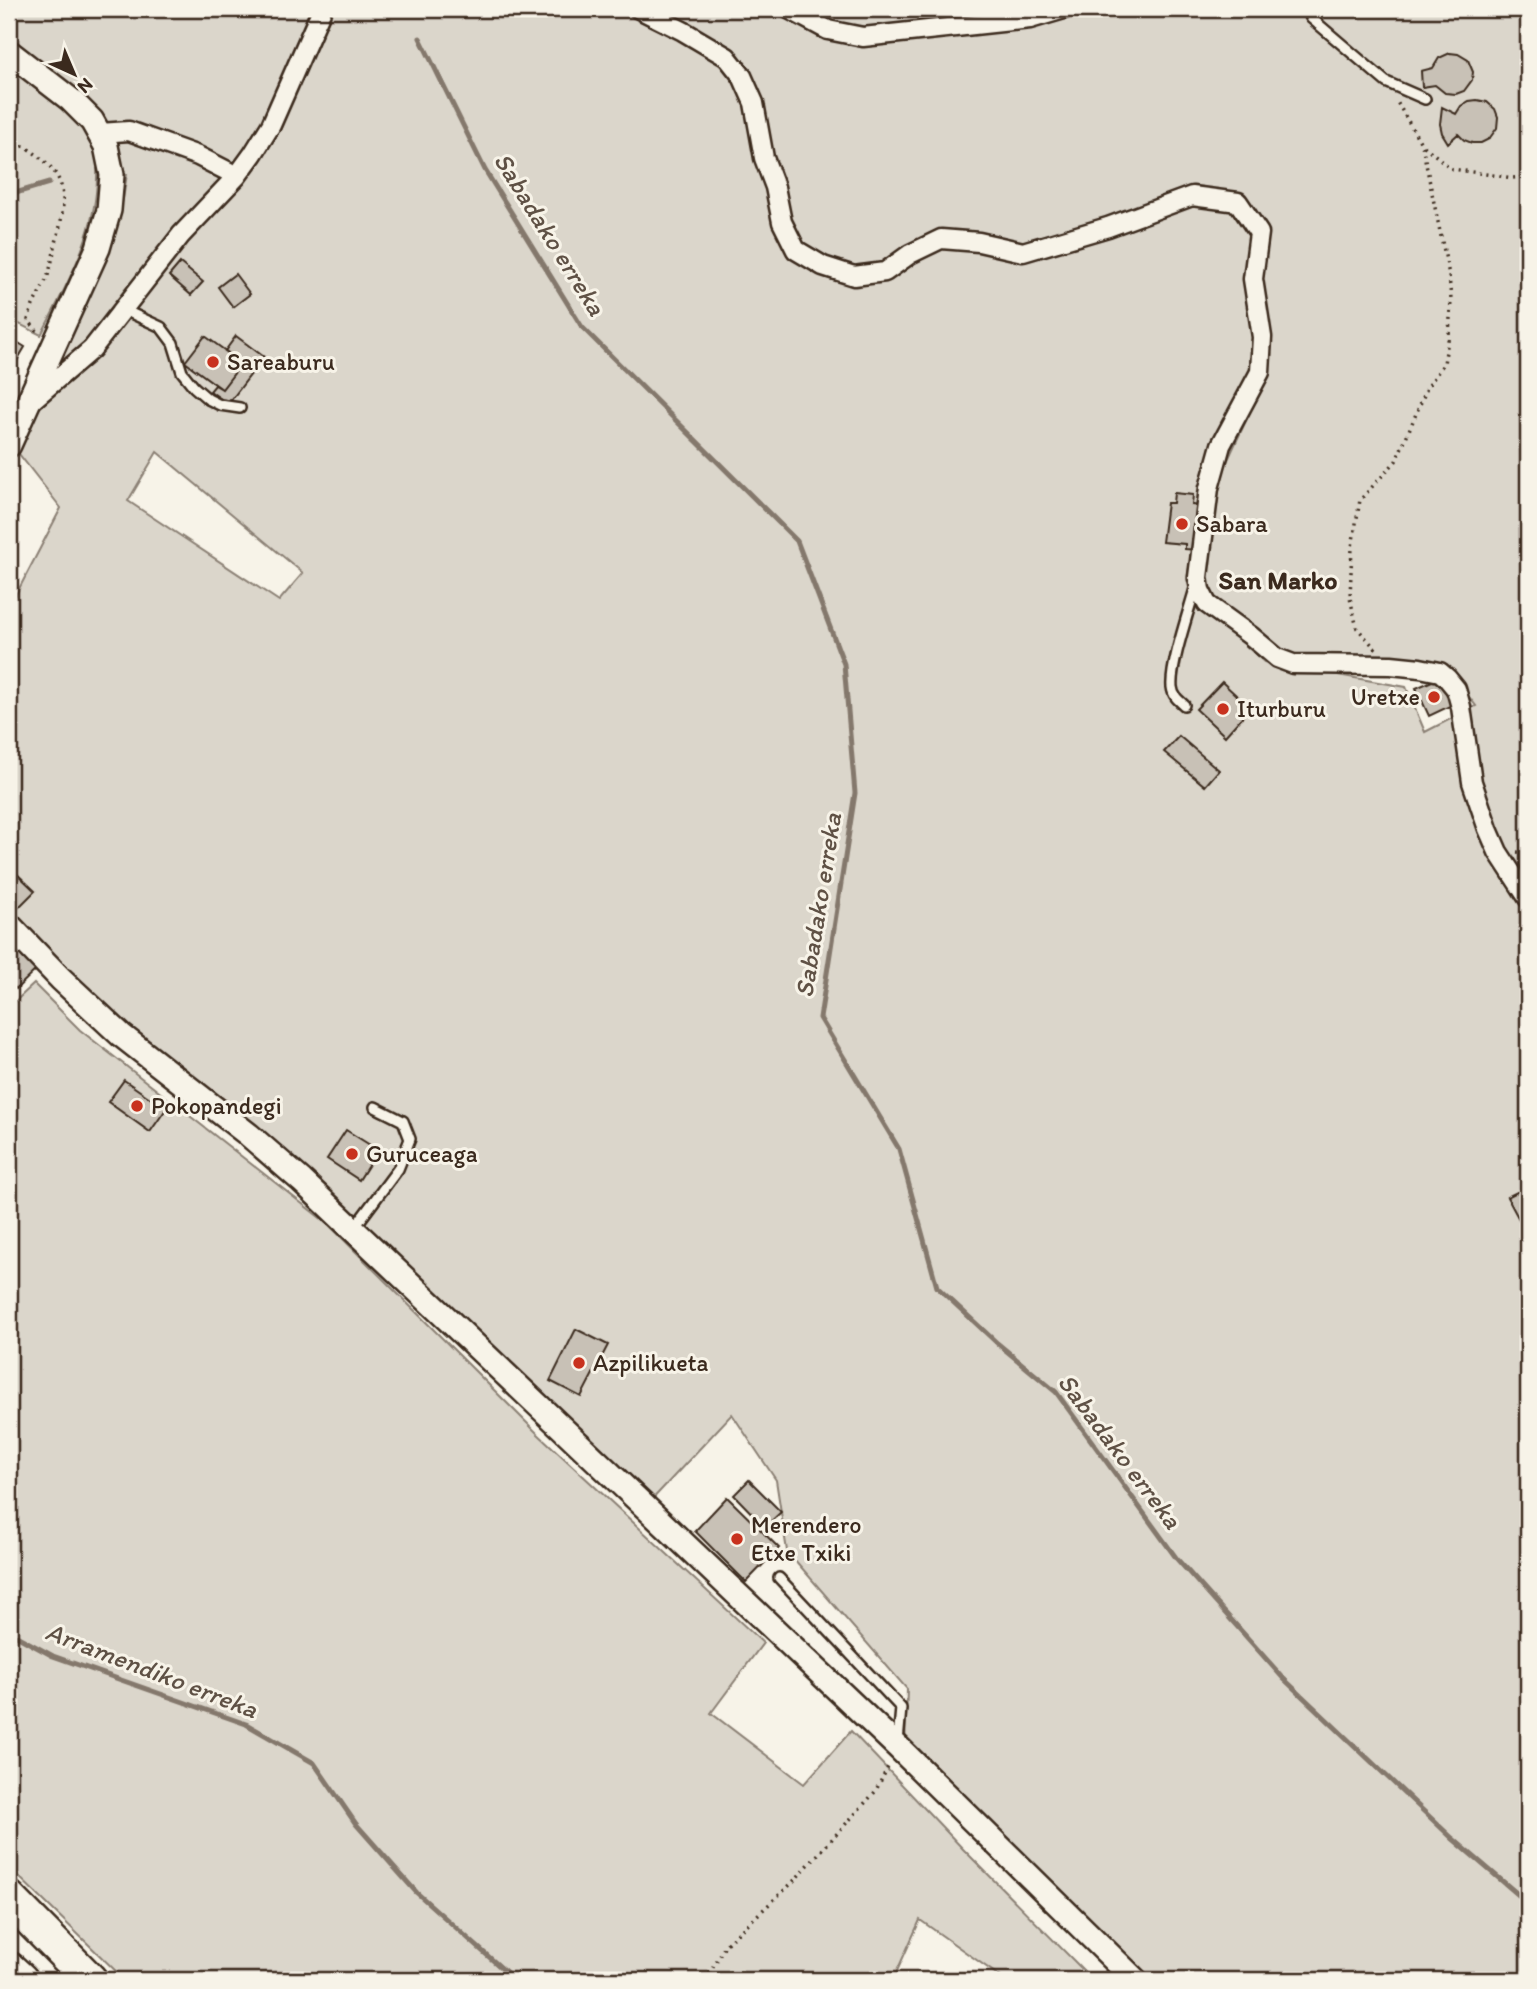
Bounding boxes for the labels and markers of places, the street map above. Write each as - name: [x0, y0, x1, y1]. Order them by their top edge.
- place label: Sareaburu: [227, 347, 335, 376]
- marker: Sareaburu: [205, 354, 221, 370]
- place label: Sabara: [1196, 509, 1268, 538]
- marker: Sabara: [1174, 516, 1190, 532]
- place label: Uretxe: [1351, 682, 1420, 711]
- marker: Uretxe: [1426, 689, 1442, 705]
- place label: Iturburu: [1237, 694, 1326, 723]
- marker: Iturburu: [1215, 701, 1231, 717]
- place label: Pokopandegi: [151, 1091, 282, 1120]
- marker: Pokopandegi: [129, 1098, 145, 1114]
- place label: Guruceaga: [366, 1139, 478, 1168]
- marker: Guruceaga: [344, 1146, 360, 1162]
- place label: Azpilikueta: [593, 1348, 709, 1377]
- marker: Azpilikueta: [571, 1355, 587, 1371]
- place label: Merendero Etxe Txiki: [751, 1510, 861, 1567]
- marker: Merendero Etxe Txiki: [729, 1531, 745, 1547]

